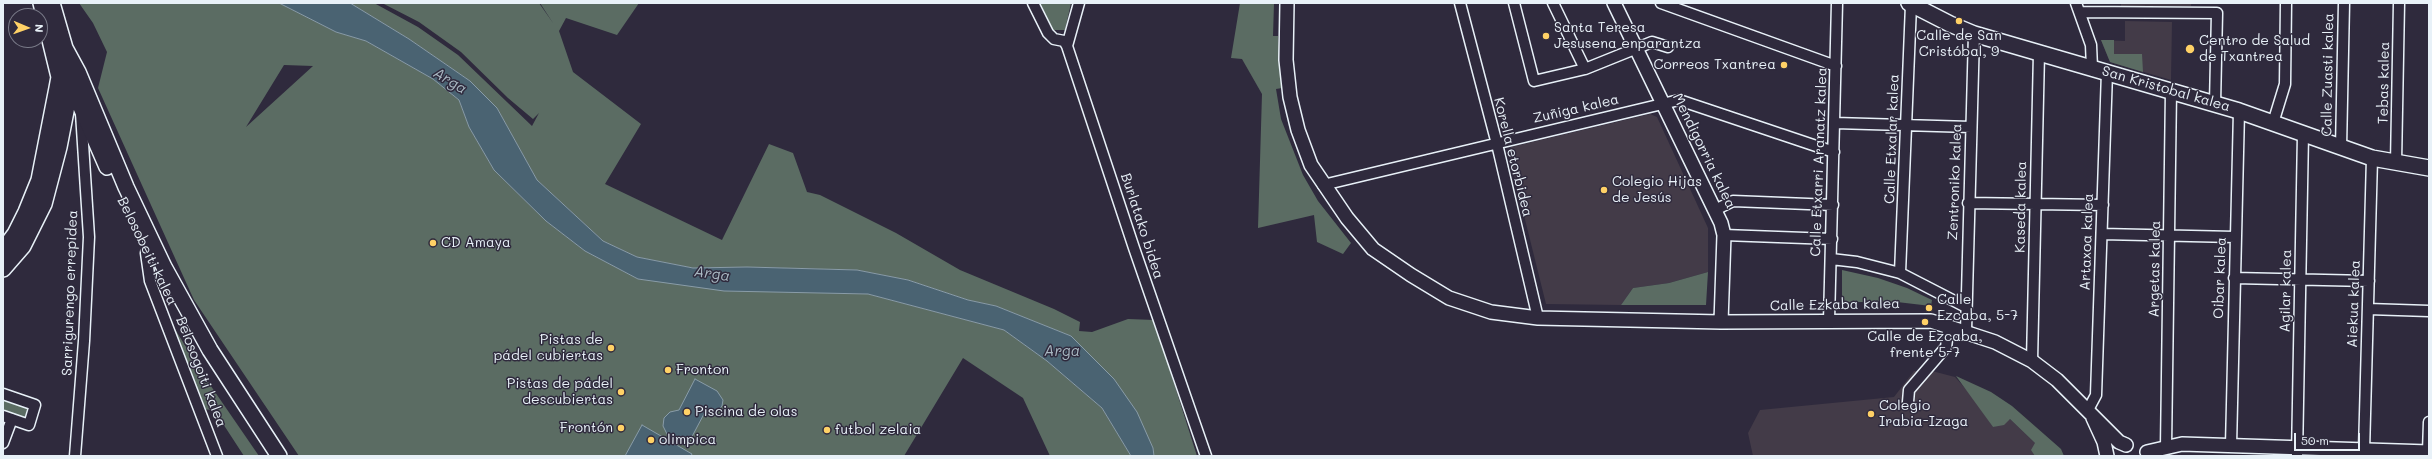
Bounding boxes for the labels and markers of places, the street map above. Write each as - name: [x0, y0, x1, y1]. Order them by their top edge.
- marker: Calle de San Cristóbal, 9: [1954, 16, 1964, 26]
- place label: Santa Teresa Jesusena enparantza: [1554, 20, 1701, 52]
- place label: Calle de San Cristóbal, 9: [1916, 28, 2002, 60]
- marker: Santa Teresa Jesusena enparantza: [1541, 31, 1551, 41]
- place label: Centro de Salud de Txantrea: [2199, 33, 2310, 66]
- marker: Centro de Salud de Txantrea: [2184, 43, 2196, 55]
- place label: Correos Txantrea: [1653, 57, 1776, 73]
- marker: Correos Txantrea: [1779, 60, 1789, 70]
- place label: Colegio Hijas de Jesús: [1612, 174, 1702, 206]
- marker: Colegio Hijas de Jesús: [1599, 185, 1609, 195]
- place label: CD Amaya: [441, 235, 511, 251]
- marker: CD Amaya: [428, 238, 438, 248]
- place label: Calle Ezcaba, 5-7: [1937, 292, 2018, 324]
- marker: Calle Ezcaba, 5-7: [1924, 303, 1934, 313]
- marker: Calle de Ezcaba, frente 5-7: [1920, 317, 1930, 327]
- place label: Calle de Ezcaba, frente 5-7: [1867, 329, 1983, 362]
- place label: Pistas de pádel cubiertas: [494, 332, 603, 364]
- marker: Pistas de pádel cubiertas: [606, 343, 616, 353]
- place label: Fronton: [676, 362, 729, 378]
- marker: Fronton: [663, 365, 673, 375]
- place label: Pistas de pádel descubiertas: [507, 376, 613, 408]
- marker: Pistas de pádel descubiertas: [616, 387, 626, 397]
- place label: Colegio Irabia-Izaga: [1879, 398, 1968, 430]
- place label: Piscina de olas: [695, 404, 797, 420]
- marker: Piscina de olas: [682, 407, 692, 417]
- marker: Colegio Irabia-Izaga: [1866, 409, 1876, 419]
- place label: Frontón: [560, 420, 613, 436]
- place label: futbol zelaia: [835, 422, 921, 438]
- marker: Frontón: [616, 423, 626, 433]
- marker: futbol zelaia: [822, 425, 832, 435]
- place label: olimpica: [659, 432, 716, 448]
- marker: olimpica: [646, 435, 656, 445]

